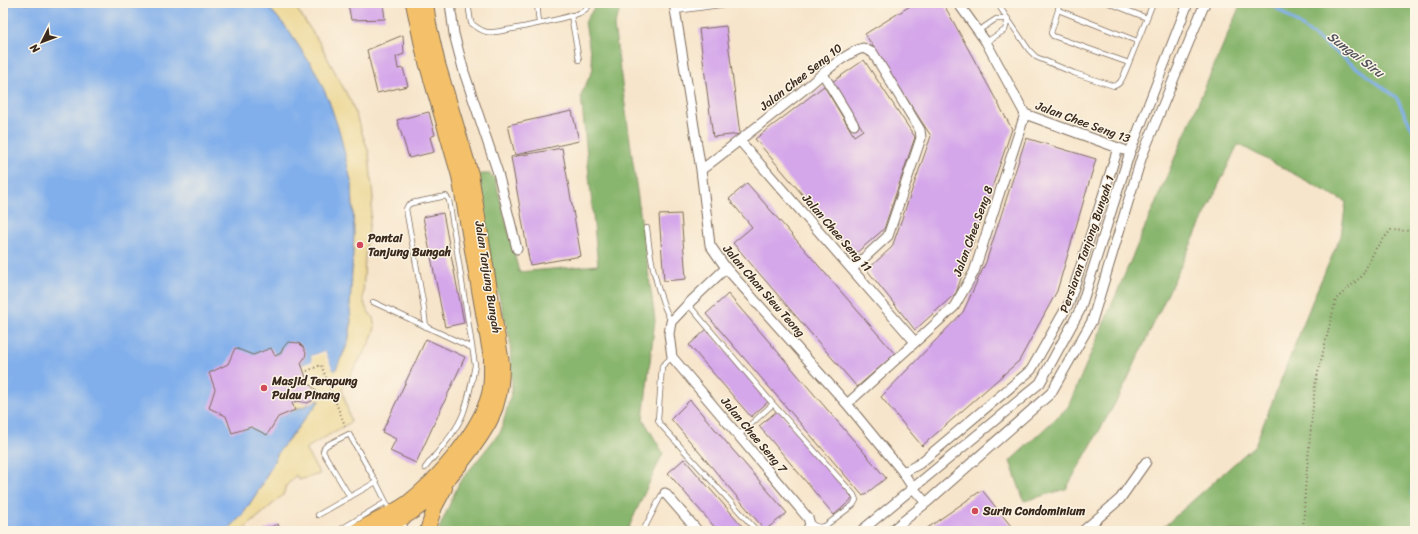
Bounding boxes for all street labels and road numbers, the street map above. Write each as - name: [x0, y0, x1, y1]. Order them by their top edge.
- street label: Jalan Chee Seng 10: [754, 37, 848, 117]
- street label: Jalan Chee Seng 13: [1032, 94, 1134, 149]
- street label: Persiaran Tanjong Bungah 1: [1053, 172, 1121, 316]
- street label: Jalan Chee Seng 8: [946, 183, 1000, 280]
- street label: Jalan Chee Seng 11: [796, 188, 877, 277]
- street label: Jalan Tanjung Bungah: [468, 218, 508, 335]
- street label: Jalan Chan Siew Teong: [717, 239, 811, 343]
- street label: Jalan Chee Seng 7: [715, 391, 794, 479]

